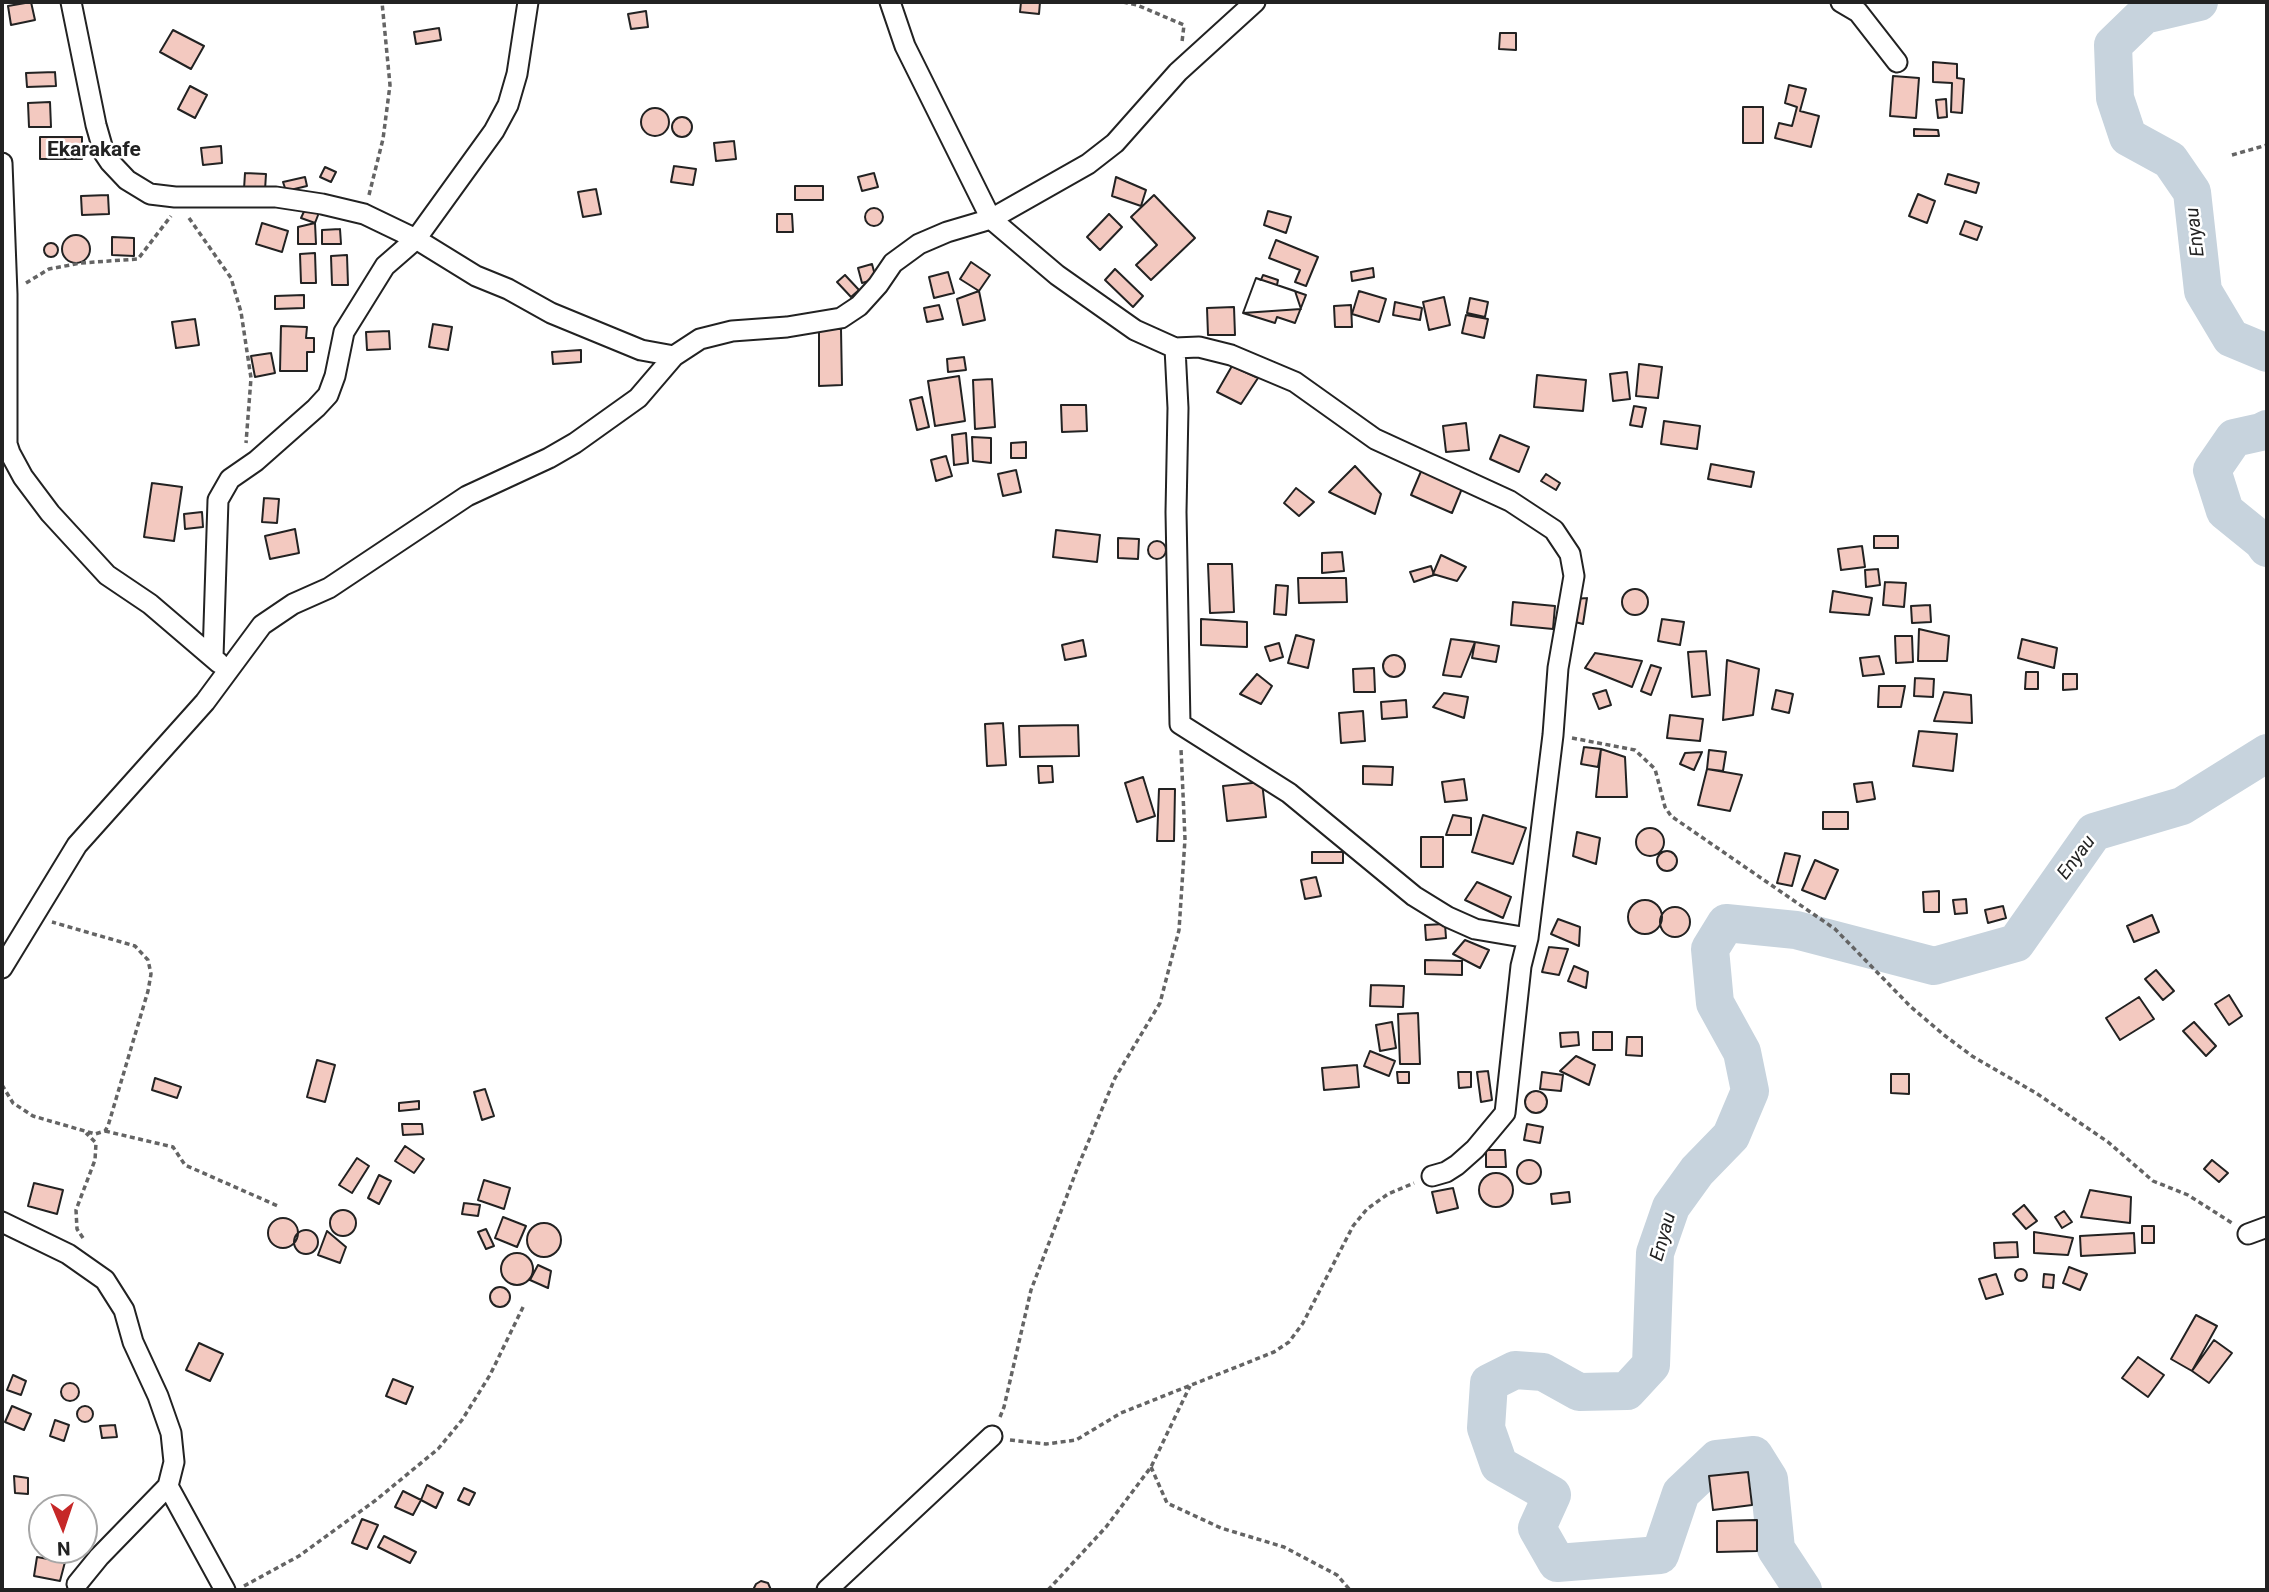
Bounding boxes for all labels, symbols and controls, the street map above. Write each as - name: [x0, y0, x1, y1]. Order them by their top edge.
- district label: Ekarakafe: [47, 138, 141, 164]
- water label: Enyau: [2182, 206, 2210, 258]
- water label: Enyau: [2053, 831, 2101, 885]
- water label: Enyau: [1646, 1210, 1682, 1264]
- north arrow: [28, 1494, 98, 1564]
- text: N: [57, 1537, 71, 1560]

